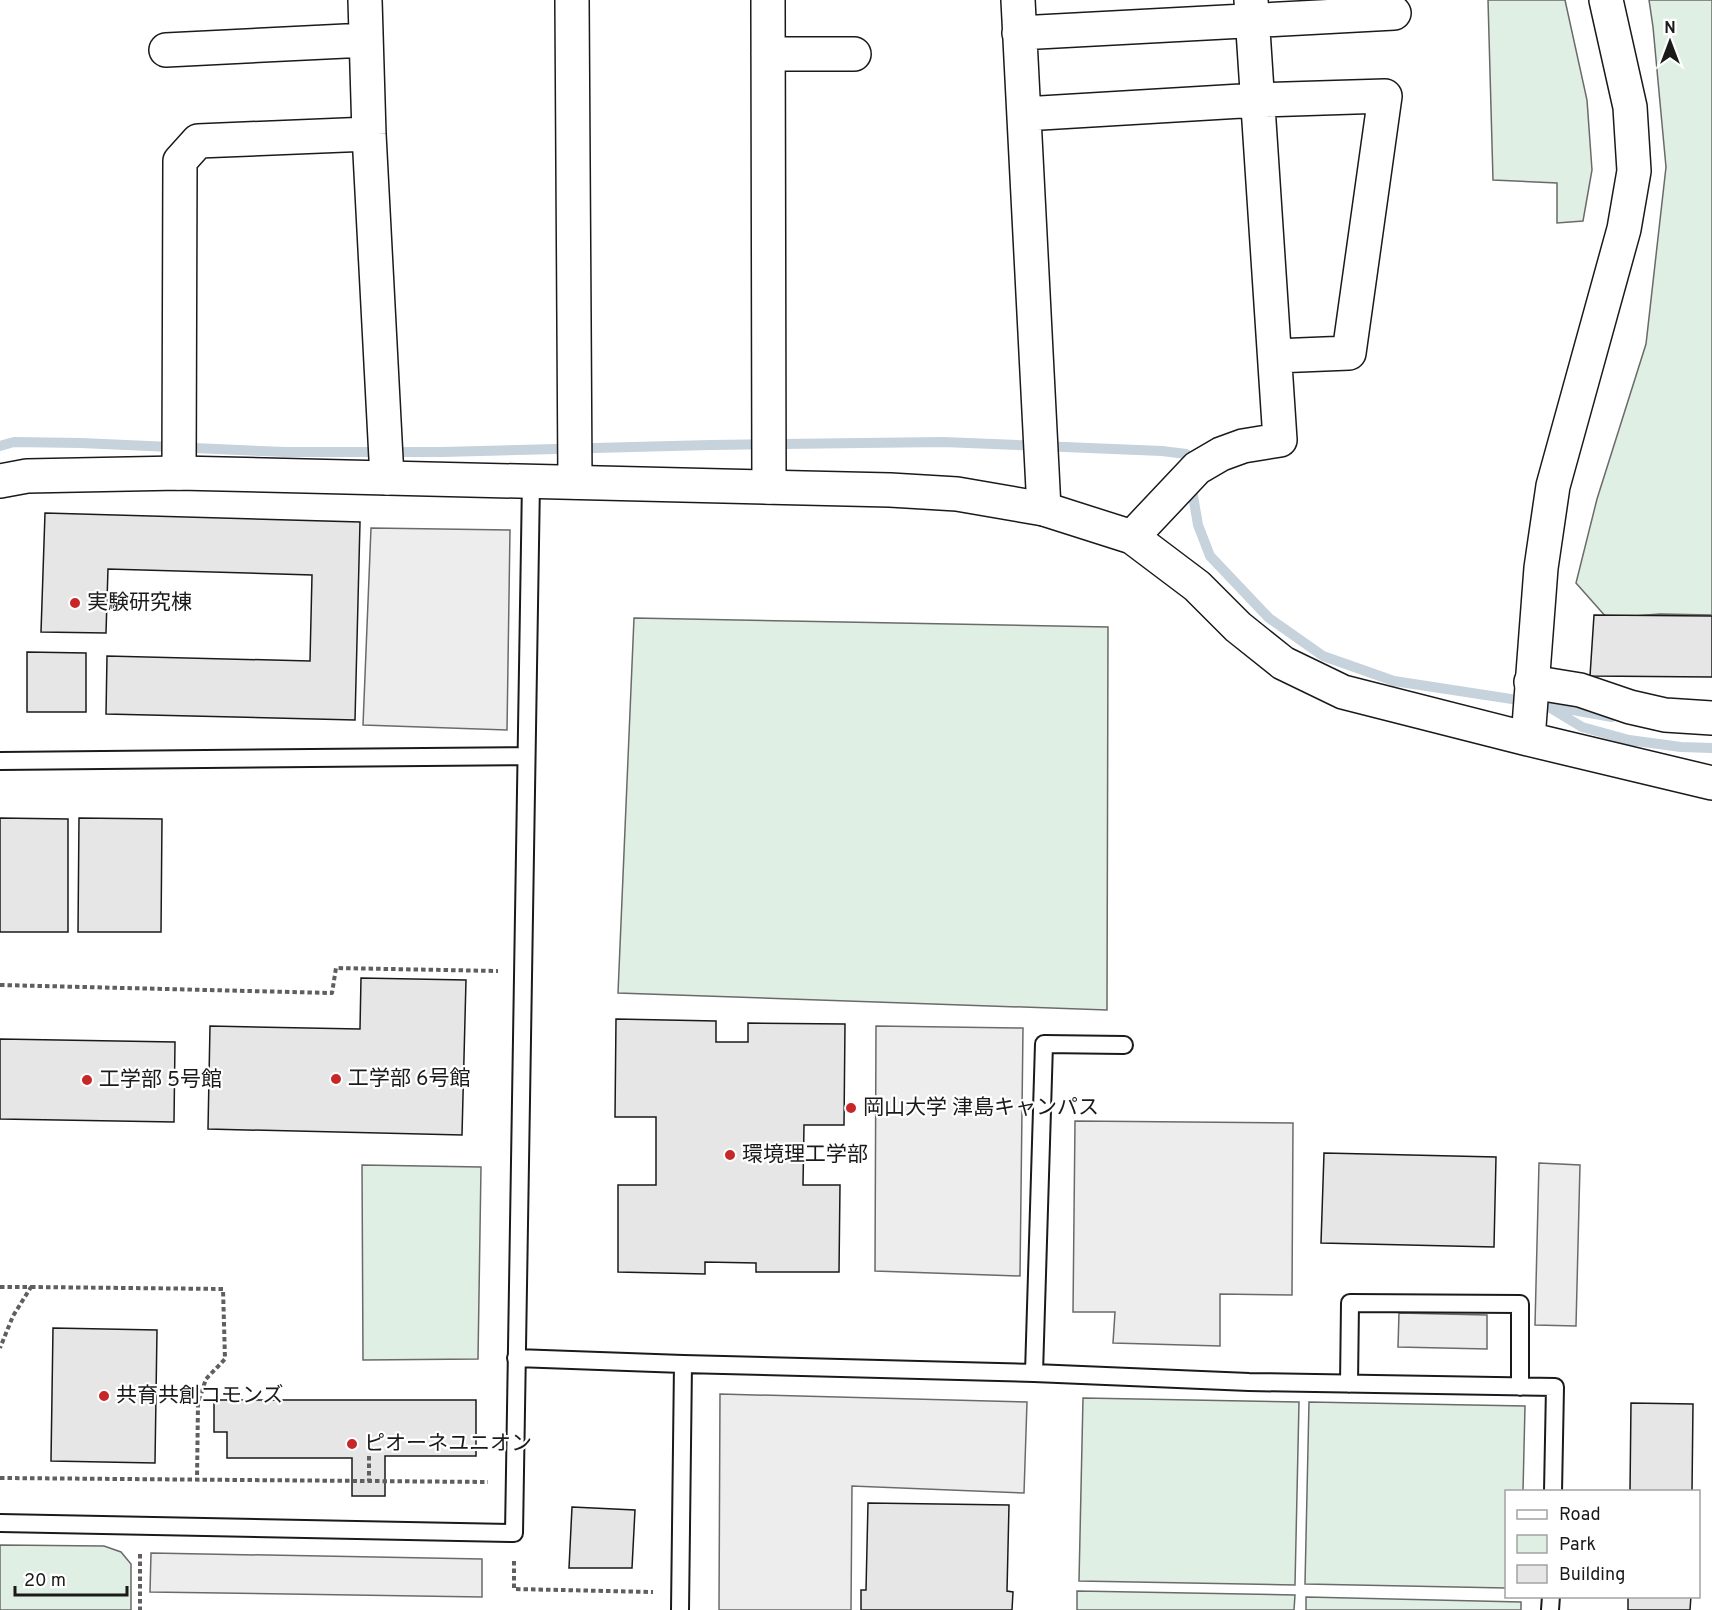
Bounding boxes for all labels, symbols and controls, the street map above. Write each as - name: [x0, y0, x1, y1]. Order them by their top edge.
- north arrow: [1640, 12, 1700, 72]
- text: N: [1664, 19, 1676, 39]
- place label: 実験研究棟: [87, 590, 192, 617]
- marker: 実験研究棟: [68, 596, 82, 610]
- place label: 工学部 6号館: [348, 1066, 470, 1093]
- place label: 工学部 5号館: [99, 1067, 222, 1094]
- marker: 工学部 6号館: [329, 1072, 343, 1086]
- marker: 工学部 5号館: [80, 1073, 94, 1087]
- place label: 岡山大学 津島キャンパス: [863, 1095, 1099, 1122]
- marker: 岡山大学 津島キャンパス: [844, 1101, 858, 1115]
- place label: 環境理工学部: [742, 1142, 868, 1169]
- marker: 環境理工学部: [723, 1148, 737, 1162]
- place label: 共育共創コモンズ: [116, 1383, 284, 1410]
- marker: 共育共創コモンズ: [97, 1389, 111, 1403]
- place label: ピオーネユニオン: [364, 1431, 532, 1458]
- marker: ピオーネユニオン: [345, 1437, 359, 1451]
- legend: [1505, 1490, 1700, 1598]
- text: Road: [1559, 1504, 1601, 1527]
- text: Park: [1559, 1534, 1596, 1557]
- scale bar: [15, 1559, 128, 1597]
- text: Building: [1559, 1564, 1625, 1587]
- text: 20 m: [24, 1570, 66, 1593]

